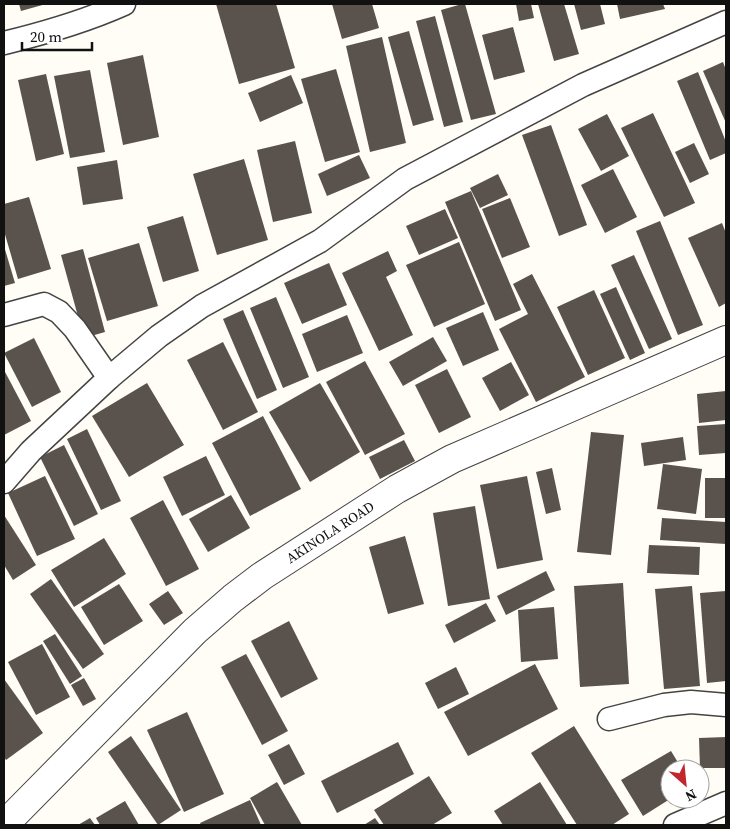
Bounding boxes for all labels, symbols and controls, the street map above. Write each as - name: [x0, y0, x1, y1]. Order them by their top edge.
- scale bar: [22, 20, 92, 52]
- text: 20 m: [30, 26, 62, 47]
- street label: AKINOLA ROAD: [282, 496, 378, 568]
- north arrow: [660, 759, 710, 809]
- text: N: [682, 784, 700, 807]

